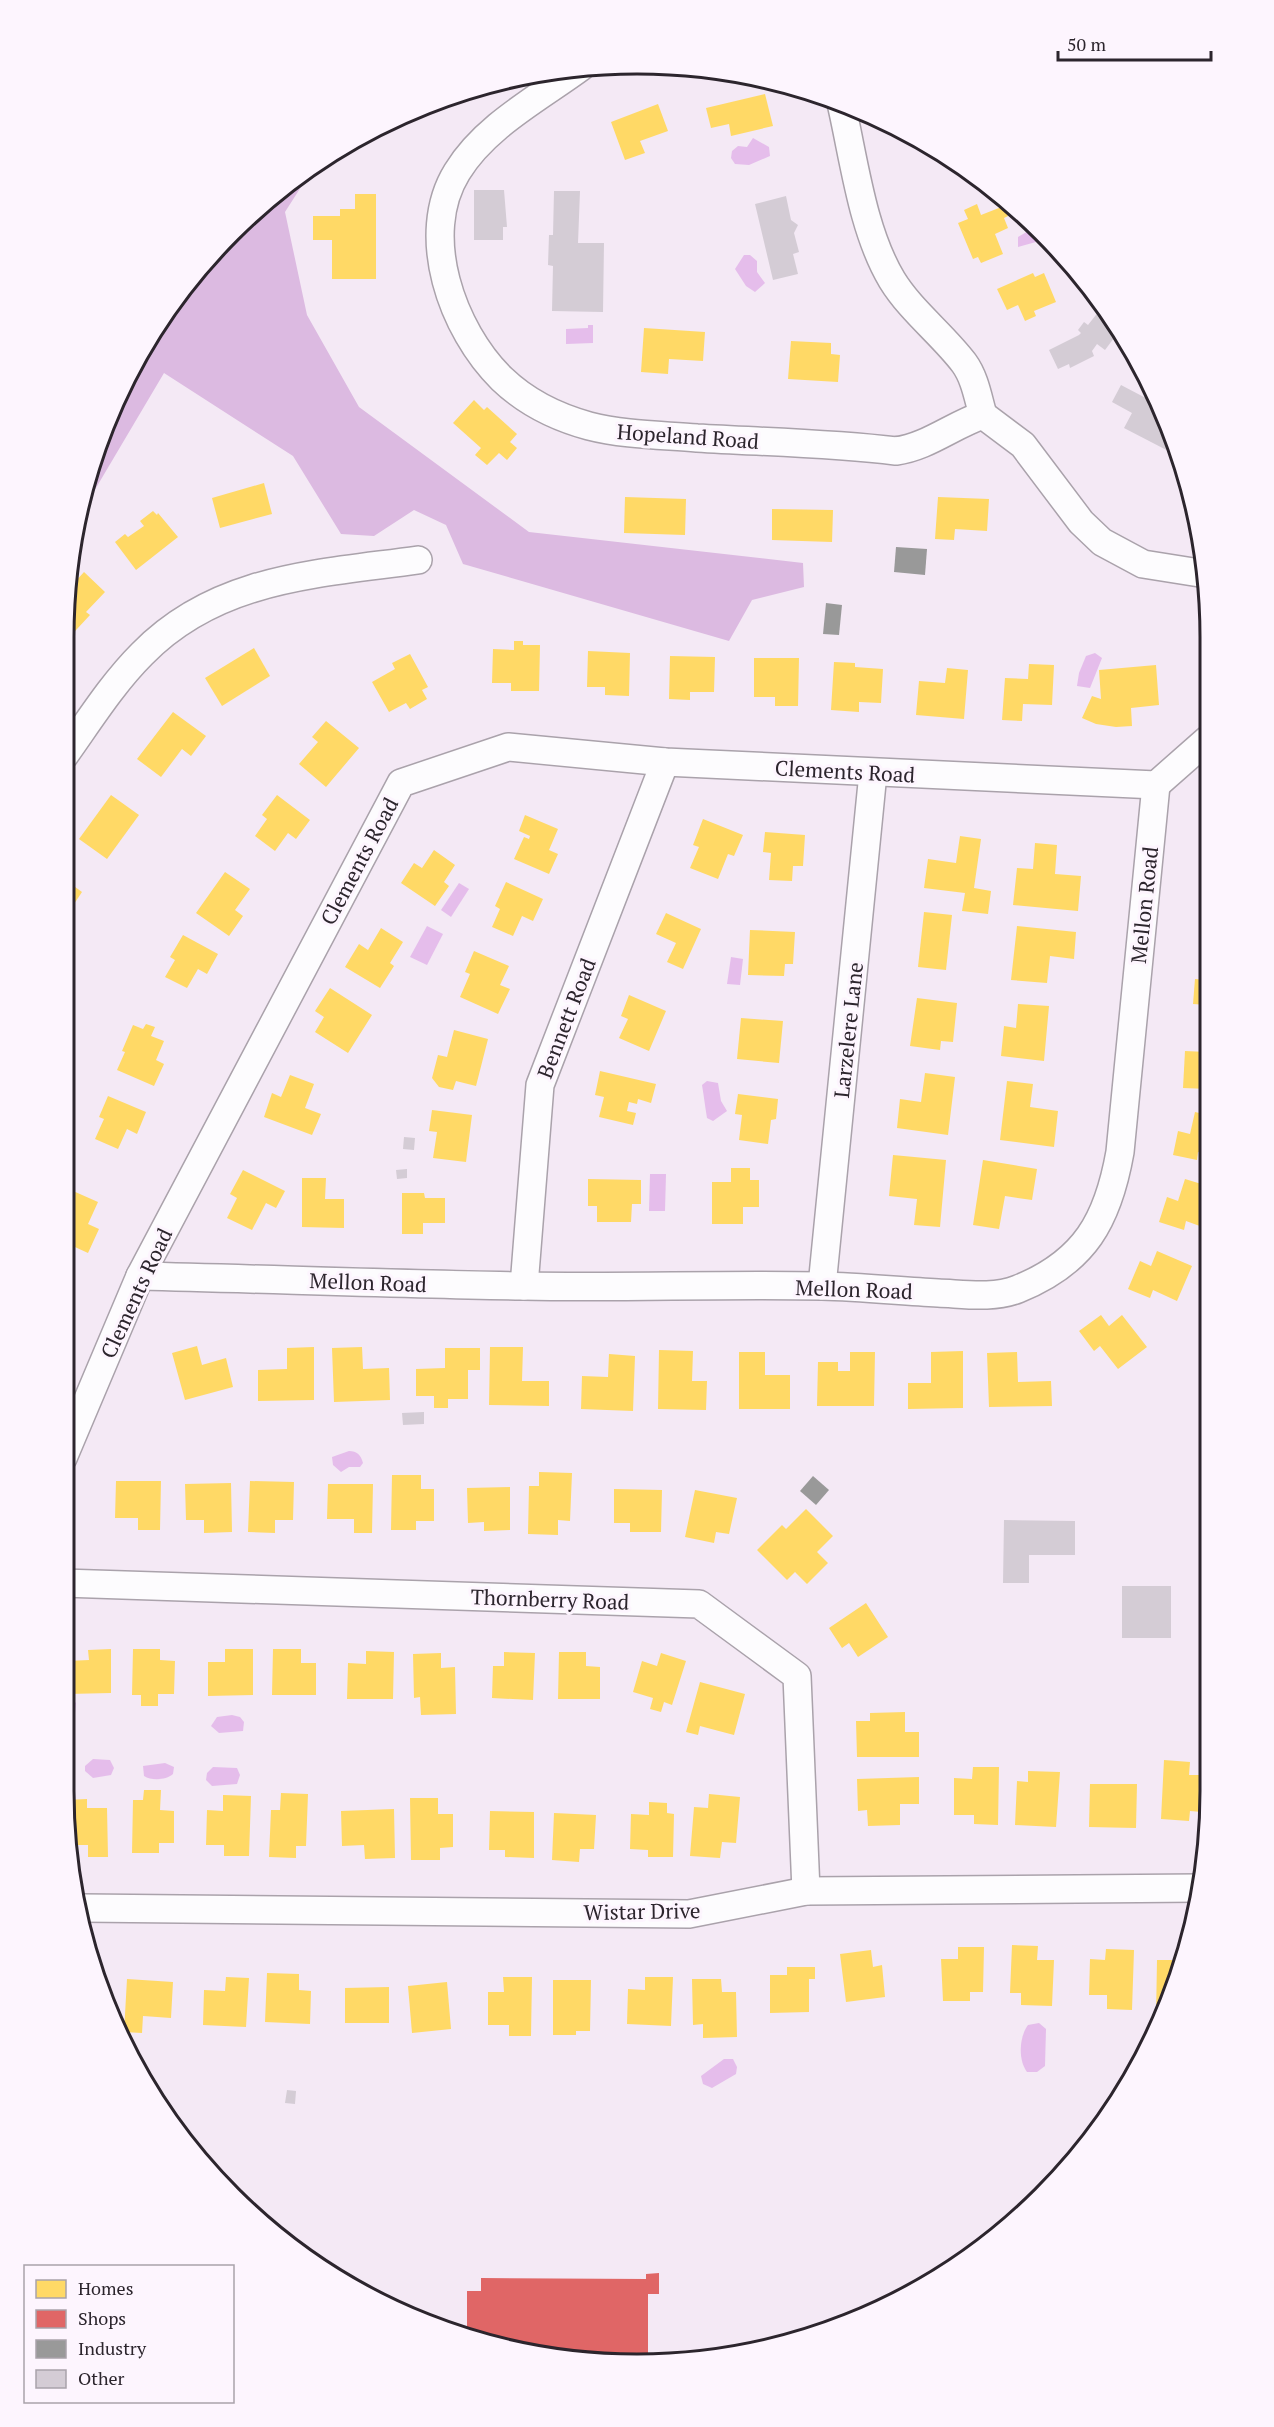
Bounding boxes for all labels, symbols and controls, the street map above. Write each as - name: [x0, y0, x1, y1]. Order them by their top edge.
- scale bar: [1058, 24, 1211, 62]
- text: 50 m: [1067, 32, 1107, 56]
- street label: Hopeland Road: [616, 417, 760, 455]
- street label: Clements Road: [774, 753, 916, 789]
- street label: Clements Road: [314, 792, 404, 930]
- street label: Mellon Road: [1124, 845, 1164, 965]
- street label: Bennett Road: [530, 954, 602, 1082]
- street label: Larzelere Lane: [827, 961, 869, 1099]
- street label: Clements Road: [94, 1223, 179, 1363]
- street label: Mellon Road: [309, 1266, 428, 1298]
- street label: Mellon Road: [795, 1273, 914, 1305]
- street label: Thornberry Road: [470, 1582, 630, 1616]
- street label: Wistar Drive: [583, 1896, 701, 1926]
- legend: [24, 2265, 234, 2403]
- text: Homes: [78, 2276, 133, 2300]
- text: Shops: [78, 2306, 126, 2330]
- text: Industry: [78, 2336, 147, 2360]
- text: Other: [78, 2366, 125, 2390]

